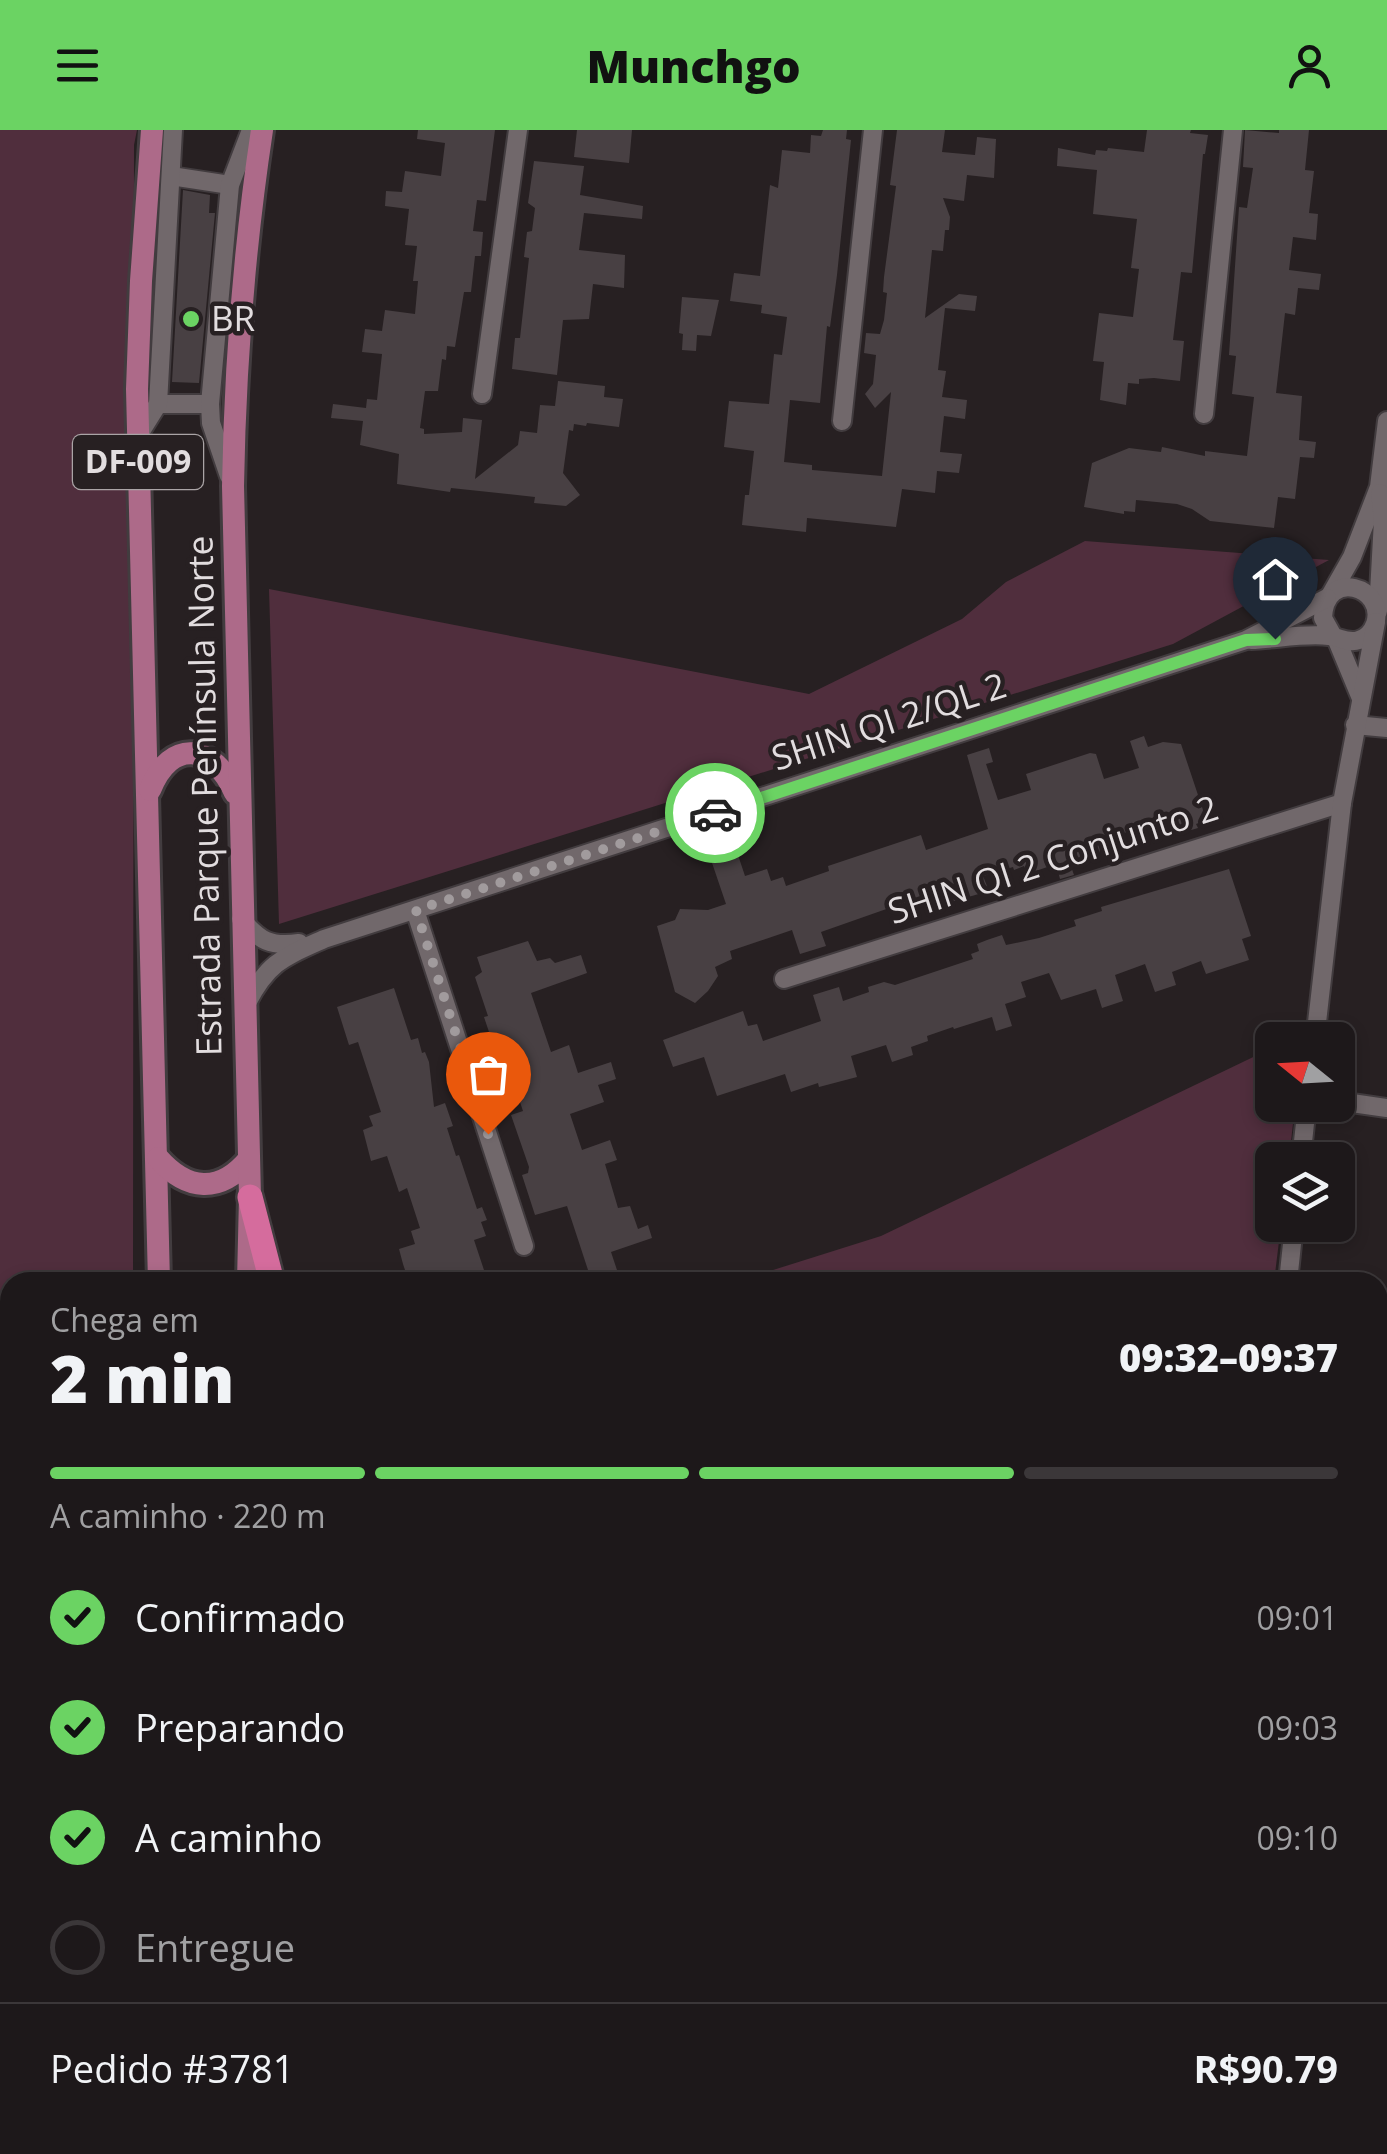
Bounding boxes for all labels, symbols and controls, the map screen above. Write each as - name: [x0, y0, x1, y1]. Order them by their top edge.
- text: Munchgo: [586, 35, 801, 96]
- icon: menu: [50, 38, 105, 93]
- icon: person: [1282, 38, 1337, 93]
- place label: BR: [211, 294, 256, 341]
- marker: BR: [180, 308, 202, 330]
- road number: DF-009: [73, 435, 203, 489]
- street label: Estrada Parque Península Norte: [175, 535, 232, 1057]
- pin: [1233, 537, 1318, 640]
- icon: home: [1248, 552, 1303, 607]
- street label: SHIN QI 2/QL 2: [765, 661, 1012, 781]
- courier: [665, 763, 765, 863]
- street label: SHIN QI 2 Conjunto 2: [882, 783, 1224, 934]
- icon: car: [688, 786, 743, 841]
- north arrow: [1255, 1022, 1355, 1122]
- map controls: [1255, 1022, 1355, 1242]
- pin: [446, 1032, 531, 1135]
- icon: bag: [461, 1047, 516, 1102]
- button: layers: [1255, 1142, 1355, 1242]
- text: Chega em: [50, 1298, 199, 1341]
- text: 09:32–09:37: [1119, 1331, 1338, 1383]
- text: 2 min: [50, 1334, 235, 1422]
- text: A caminho · 220 m: [50, 1494, 326, 1537]
- icon: check: [50, 1590, 105, 1645]
- text: Confirmado: [135, 1591, 345, 1643]
- text: 09:01: [1256, 1596, 1338, 1639]
- icon: check: [50, 1700, 105, 1755]
- text: Preparando: [135, 1701, 345, 1753]
- text: 09:03: [1256, 1706, 1338, 1749]
- icon: check: [50, 1810, 105, 1865]
- text: A caminho: [135, 1811, 322, 1863]
- text: 09:10: [1256, 1816, 1338, 1859]
- text: Entregue: [135, 1921, 295, 1973]
- text: Pedido #3781: [50, 2042, 294, 2094]
- text: R$90.79: [1193, 2042, 1338, 2094]

